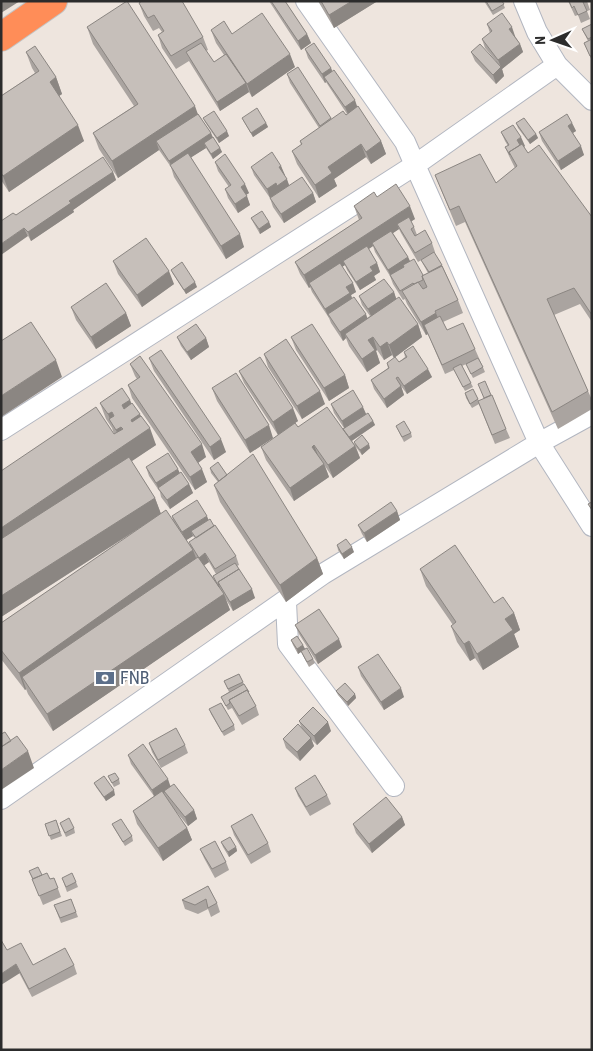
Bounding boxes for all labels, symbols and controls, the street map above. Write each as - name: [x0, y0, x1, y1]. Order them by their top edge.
- north arrow: [528, 15, 578, 65]
- text: N: [532, 36, 548, 45]
- bank icon: FNB: [94, 667, 116, 689]
- place label: FNB: [120, 667, 150, 688]

